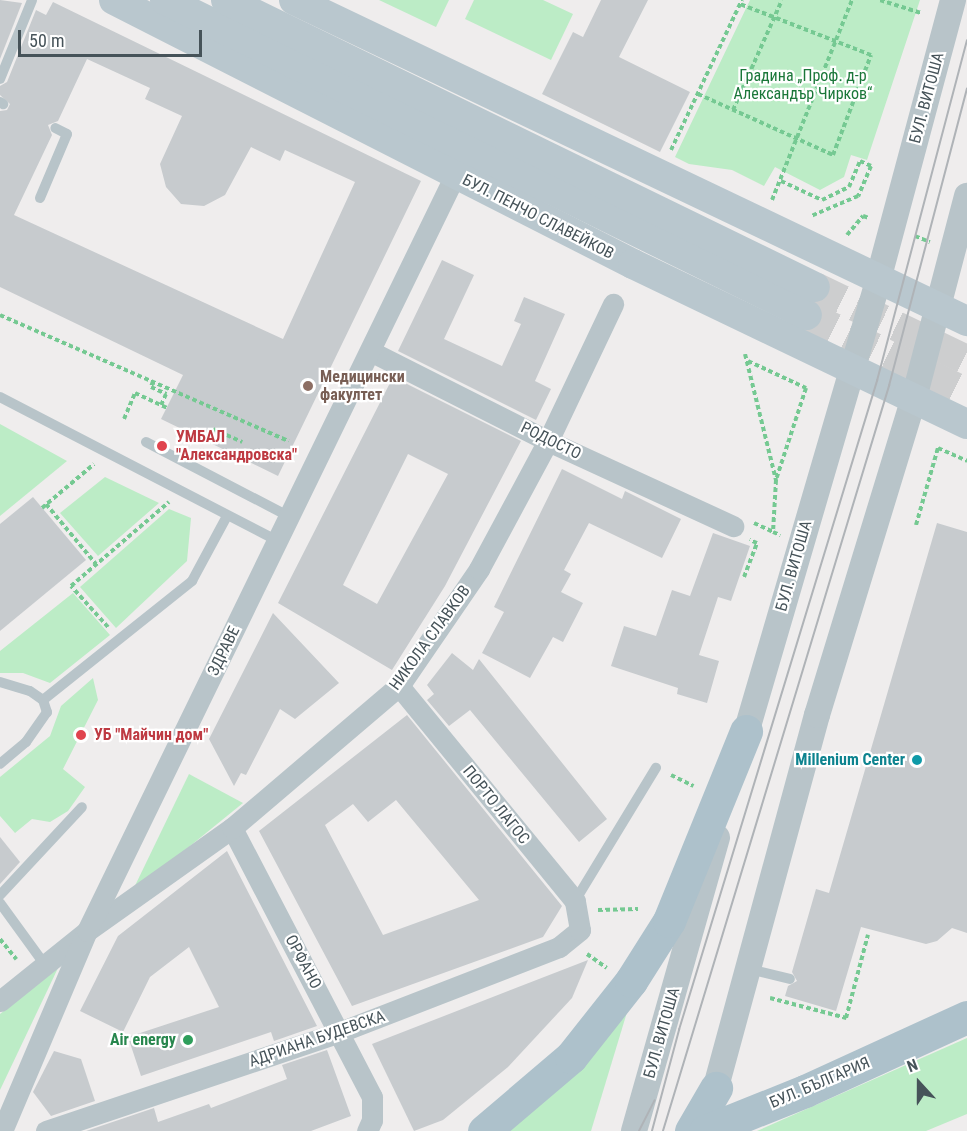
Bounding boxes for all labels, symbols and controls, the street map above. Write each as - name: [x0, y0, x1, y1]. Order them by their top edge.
- scale bar: [21, 18, 206, 56]
- text: 50 m: [29, 30, 64, 51]
- street label: БУЛ. ВИТОША: [906, 50, 948, 146]
- park label: Градина „Проф. д-р Александър Чирков“: [734, 66, 872, 104]
- street label: БУЛ. ПЕНЧО СЛАВЕЙКОВ: [459, 170, 617, 264]
- place label: Медицински факултет: [320, 367, 405, 405]
- marker: Медицински факултет: [301, 379, 315, 393]
- street label: РОДОСТО: [518, 418, 584, 464]
- place label: УМБАЛ "Александровска": [176, 427, 297, 465]
- marker: УМБАЛ "Александровска": [153, 437, 171, 455]
- street label: БУЛ. ВИТОША: [772, 519, 816, 613]
- street label: НИКОЛА СЛАВКОВ: [386, 582, 474, 694]
- street label: ЗДРАВЕ: [204, 623, 244, 679]
- place label: УБ "Майчин дом": [94, 725, 208, 745]
- marker: УБ "Майчин дом": [72, 726, 90, 744]
- place label: Millenium Center: [795, 750, 905, 770]
- marker: Millenium Center: [910, 753, 924, 767]
- street label: ПОРТО ЛАГОС: [459, 762, 533, 848]
- street label: ОРФАНО: [281, 932, 325, 992]
- street label: БУЛ. ВИТОША: [640, 986, 684, 1080]
- street label: АДРИАНА БУДЕВСКА: [247, 1007, 387, 1071]
- place label: Air energy: [110, 1030, 176, 1050]
- marker: Air energy: [181, 1033, 195, 1047]
- street label: БУЛ. БЪЛГАРИЯ: [767, 1053, 873, 1113]
- north arrow: [889, 1053, 949, 1113]
- text: N: [904, 1055, 920, 1076]

